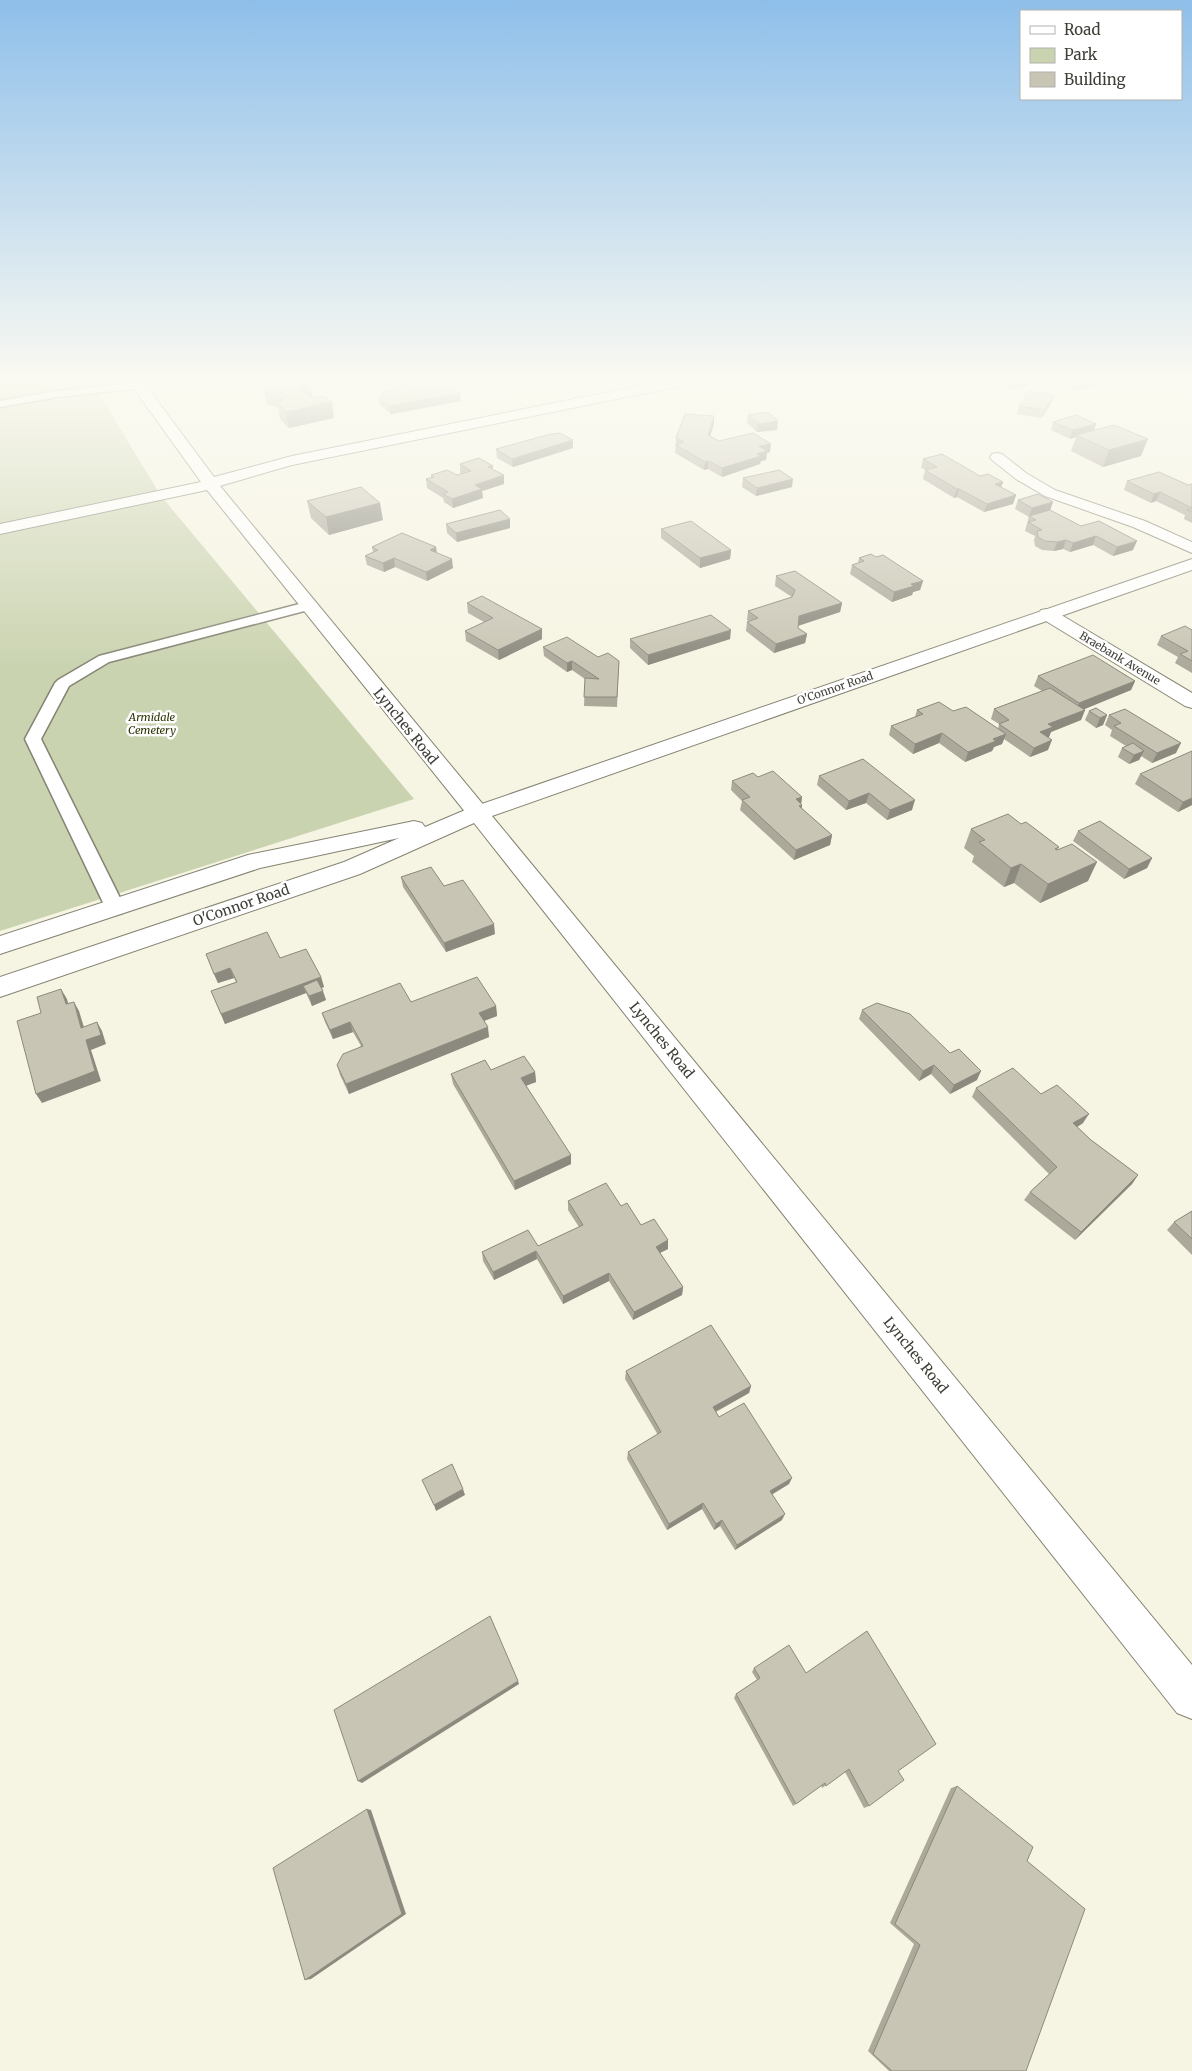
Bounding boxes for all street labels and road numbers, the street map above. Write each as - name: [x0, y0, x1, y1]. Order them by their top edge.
- street label: Braebank Avenue: [1077, 628, 1163, 688]
- street label: O'Connor Road: [795, 668, 875, 708]
- street label: Lynches Road: [370, 684, 443, 768]
- street label: O'Connor Road: [190, 880, 292, 930]
- street label: Lynches Road: [626, 998, 699, 1082]
- street label: Lynches Road: [880, 1313, 953, 1397]

